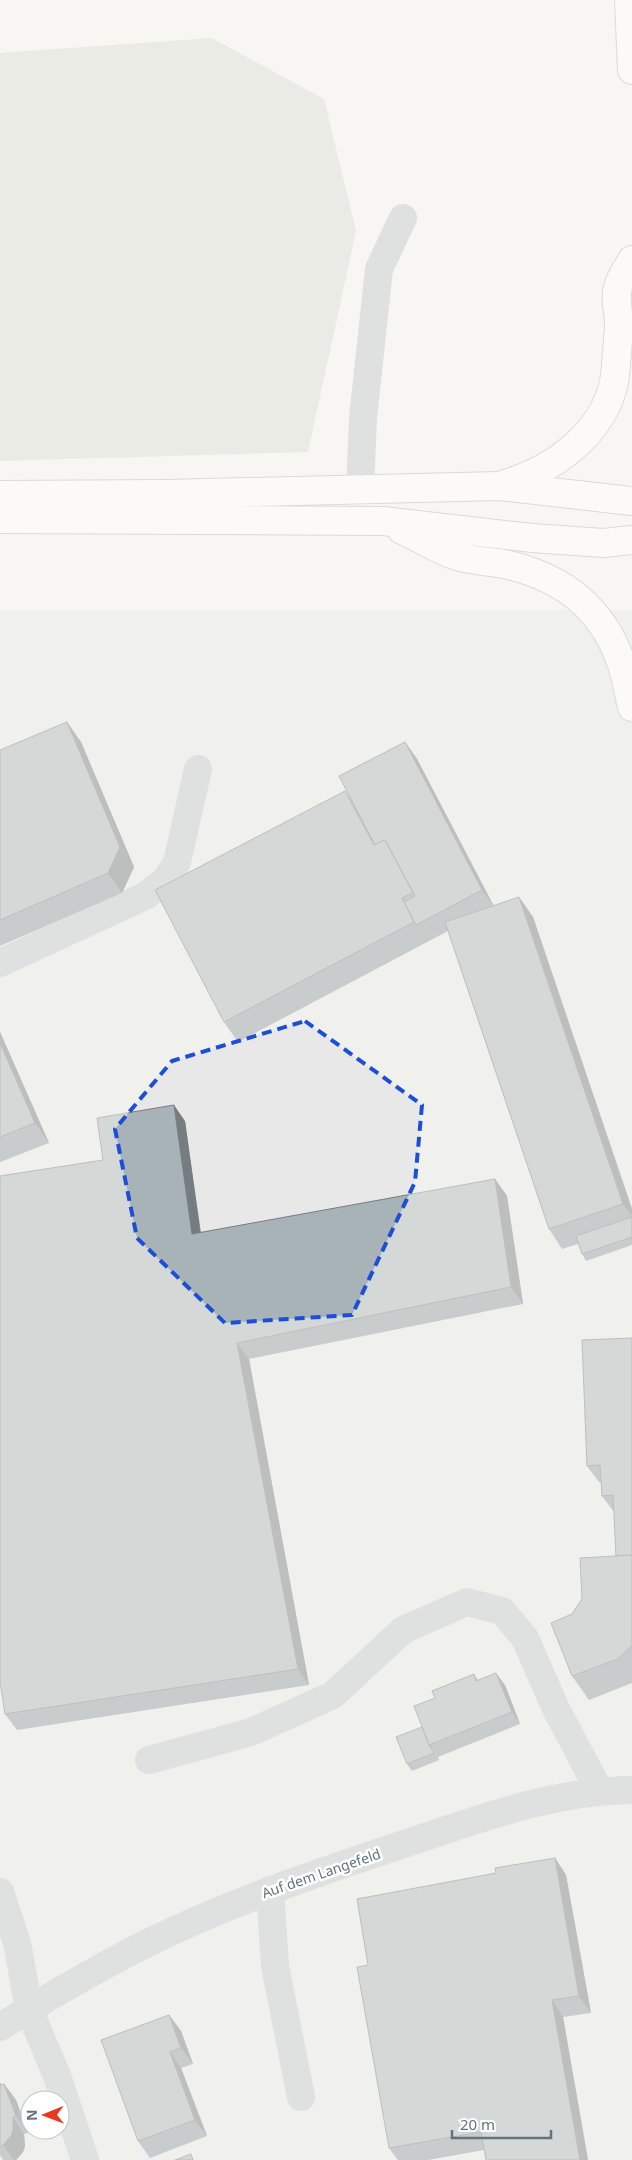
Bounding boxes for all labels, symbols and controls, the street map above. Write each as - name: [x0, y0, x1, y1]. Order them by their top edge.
- street label: Auf dem Langefeld: [259, 1844, 383, 1902]
- north arrow: [20, 2090, 70, 2140]
- scale bar: [452, 2108, 551, 2140]
- text: N: [22, 2109, 41, 2121]
- text: 20 m: [460, 2114, 495, 2134]

